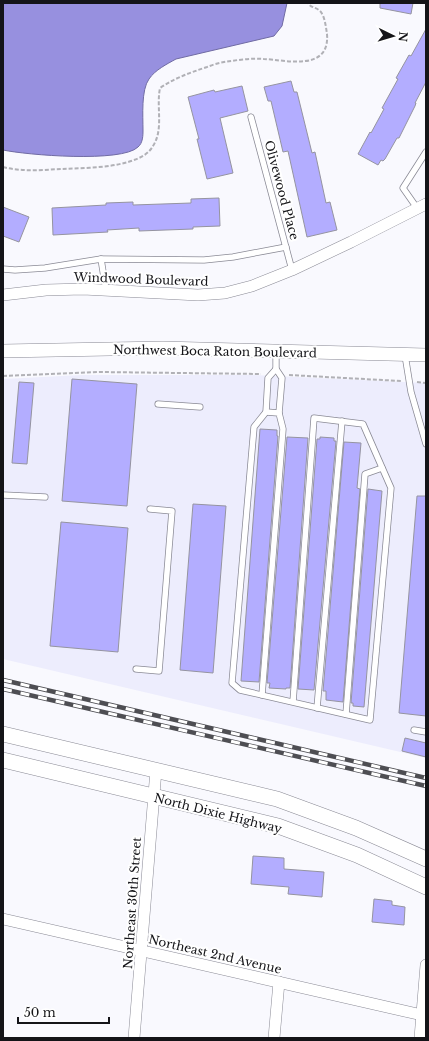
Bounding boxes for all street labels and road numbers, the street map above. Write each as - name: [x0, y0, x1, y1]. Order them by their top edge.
- street label: Olivewood Place: [262, 139, 303, 241]
- street label: Windwood Boulevard: [72, 269, 209, 289]
- street label: Northwest Boca Raton Boulevard: [113, 342, 317, 360]
- street label: North Dixie Highway: [153, 790, 284, 836]
- street label: Northeast 30th Street: [120, 836, 144, 969]
- street label: Northeast 2nd Avenue: [147, 931, 283, 977]

